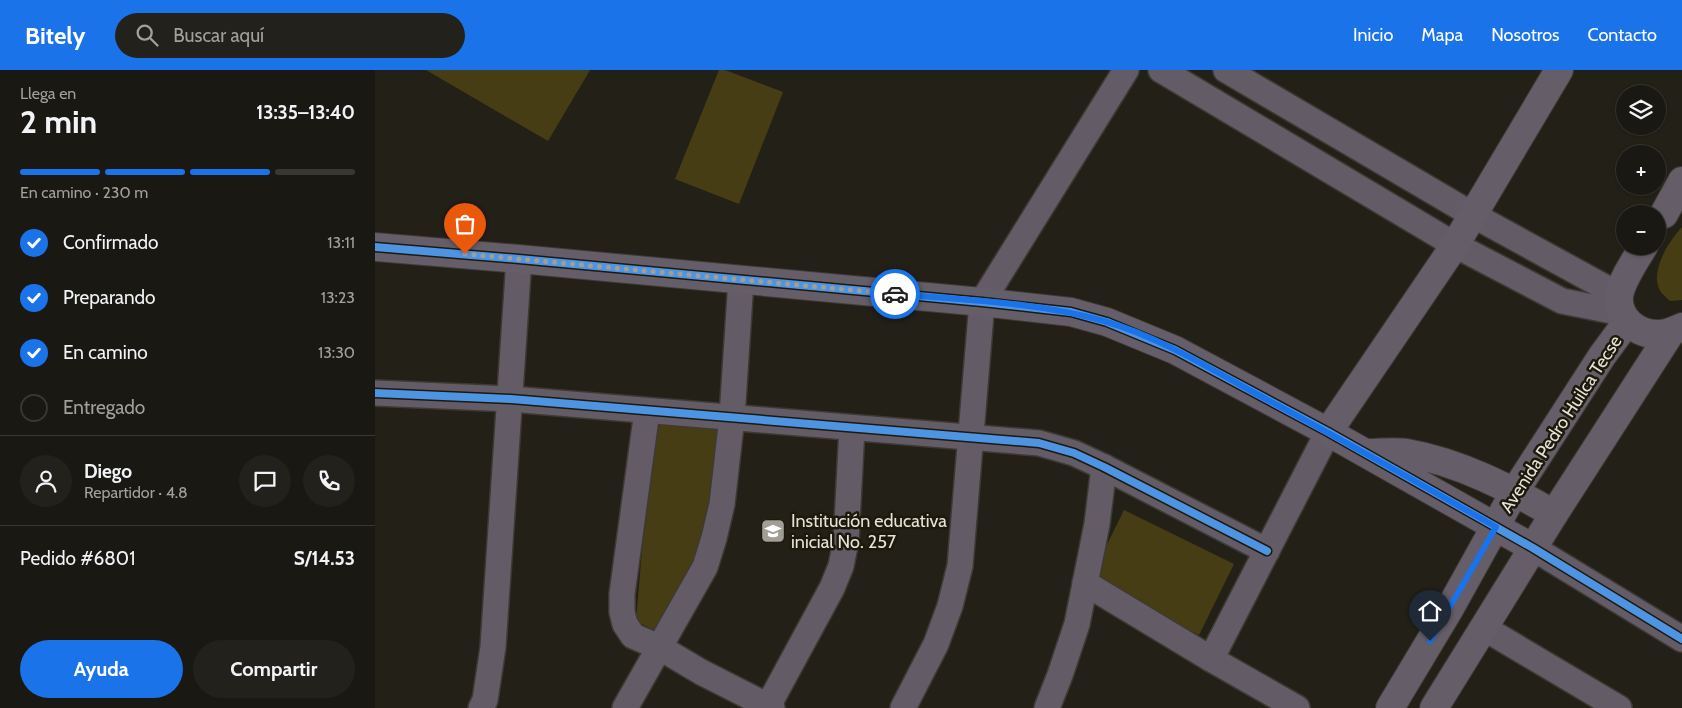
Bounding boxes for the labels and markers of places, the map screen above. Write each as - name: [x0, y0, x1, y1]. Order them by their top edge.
- pin: [444, 203, 486, 254]
- place label: Institución educativa inicial No. 257: [791, 510, 947, 553]
- school or university icon: Institución educativa inicial No. 257: [760, 518, 786, 544]
- pin: [1409, 590, 1451, 641]

